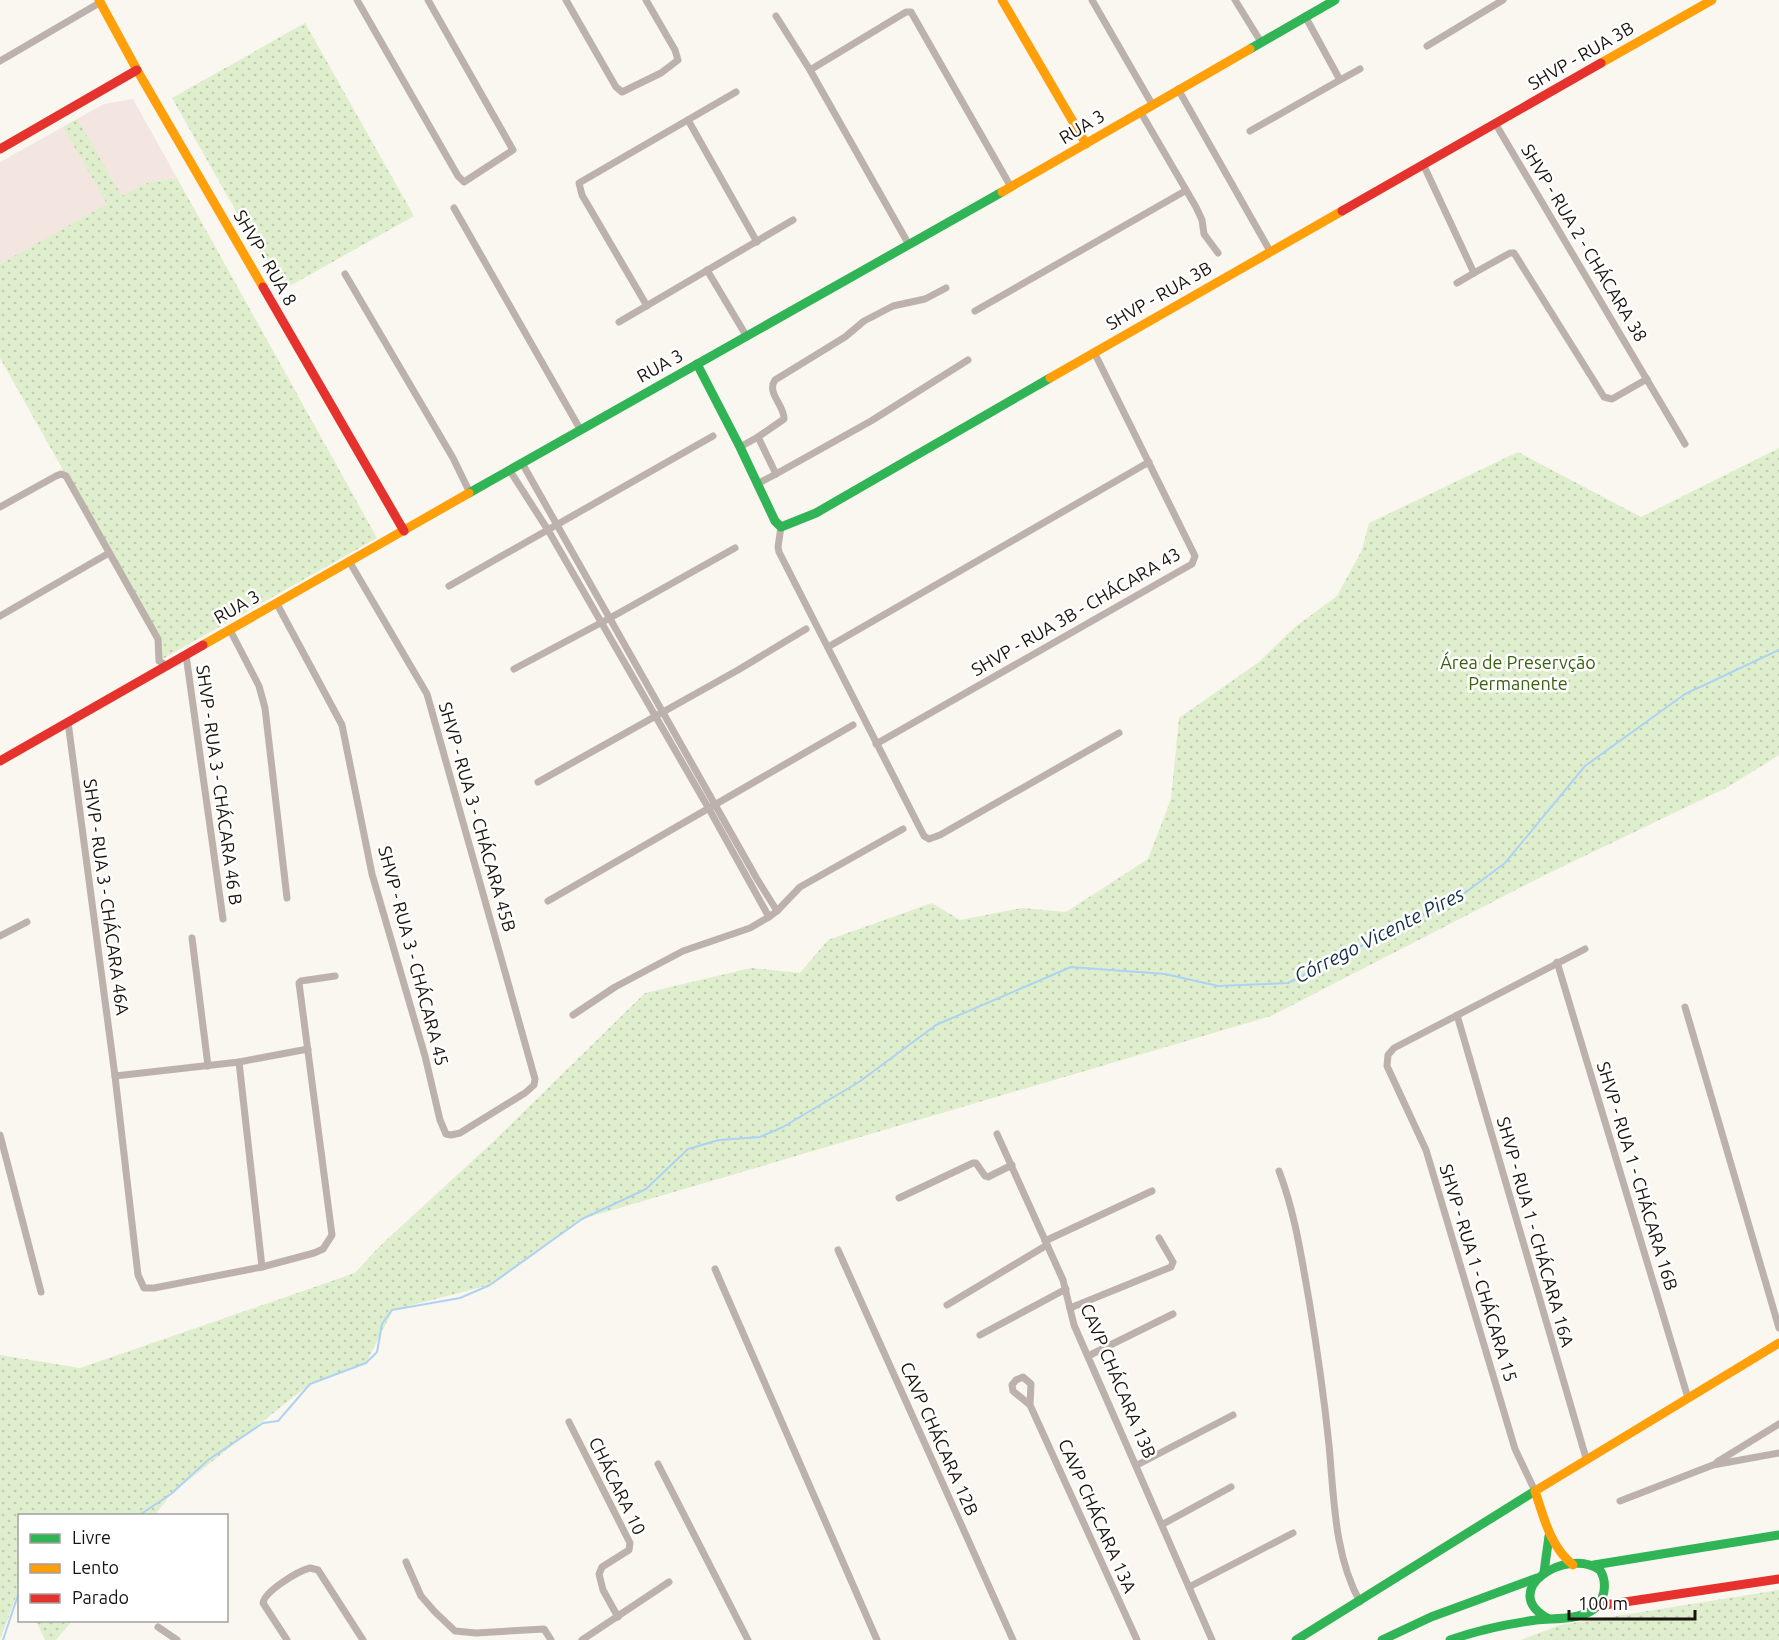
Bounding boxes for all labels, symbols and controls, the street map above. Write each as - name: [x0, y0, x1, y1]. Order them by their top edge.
- street label: SHVP - RUA 3B: [1524, 17, 1637, 93]
- street label: RUA 3: [1055, 105, 1108, 147]
- street label: SHVP - RUA 2 - CHÁCARA 38: [1518, 140, 1653, 345]
- street label: SHVP - RUA 8: [230, 206, 301, 309]
- street label: SHVP - RUA 3B: [1102, 257, 1215, 333]
- street label: RUA 3: [633, 344, 686, 386]
- street label: SHVP - RUA 3B - CHÁCARA 43: [967, 542, 1184, 679]
- street label: RUA 3: [210, 585, 263, 627]
- park label: Área de Preservção Permanente: [1440, 651, 1596, 693]
- street label: SHVP - RUA 3 - CHÁCARA 46 B: [193, 663, 248, 906]
- street label: SHVP - RUA 3 - CHÁCARA 45B: [436, 699, 521, 934]
- street label: SHVP - RUA 3 - CHÁCARA 46A: [81, 777, 135, 1017]
- street label: SHVP - RUA 3 - CHÁCARA 45: [375, 843, 454, 1068]
- water label: Córrego Vicente Pires: [1290, 881, 1468, 987]
- street label: SHVP - RUA 1 - CHÁCARA 16B: [1594, 1059, 1683, 1292]
- street label: SHVP - RUA 1 - CHÁCARA 16A: [1494, 1114, 1579, 1349]
- street label: SHVP - RUA 1 - CHÁCARA 15: [1436, 1161, 1523, 1384]
- street label: CAVP CHÁCARA 13B: [1077, 1300, 1161, 1461]
- street label: CAVP CHÁCARA 12B: [897, 1358, 984, 1519]
- street label: CHÁCARA 10: [586, 1433, 651, 1538]
- street label: CAVP CHÁCARA 13A: [1055, 1435, 1142, 1596]
- legend: [18, 1514, 228, 1622]
- text: Livre: [72, 1527, 111, 1547]
- text: Lento: [72, 1557, 119, 1577]
- scale bar: [1569, 1583, 1695, 1621]
- text: Parado: [72, 1587, 129, 1607]
- text: 100 m: [1578, 1593, 1628, 1613]

